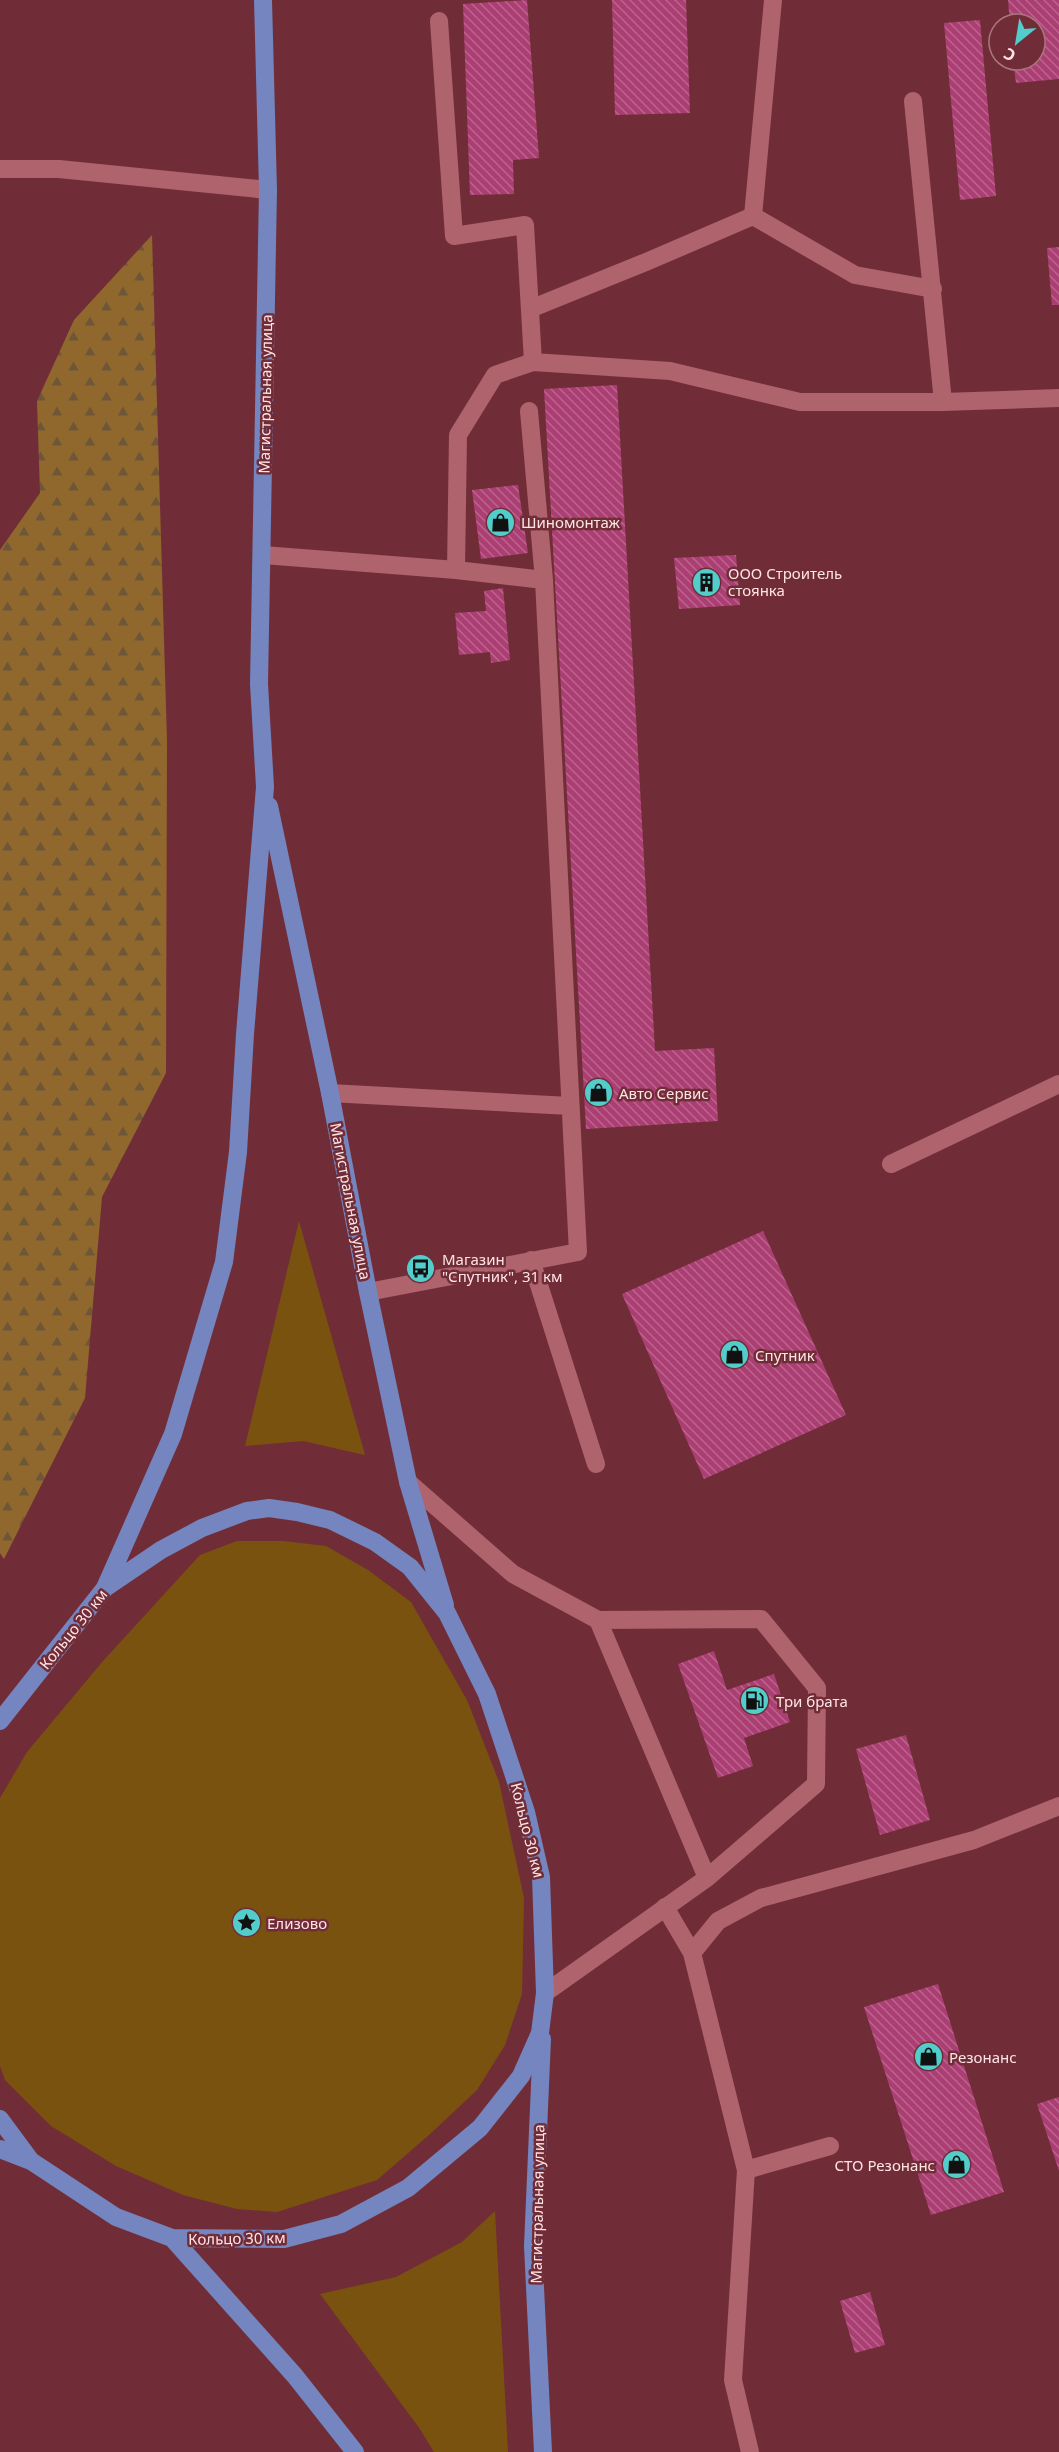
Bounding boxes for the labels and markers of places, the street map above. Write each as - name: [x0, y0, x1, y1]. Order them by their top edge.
- shop icon: Шиномонтаж: [484, 506, 516, 538]
- place label: Шиномонтаж: [521, 512, 621, 532]
- place label: ООО Строитель стоянка: [728, 563, 842, 600]
- building icon: ООО Строитель стоянка: [691, 566, 723, 598]
- shop icon: Авто Сервис: [582, 1077, 614, 1109]
- place label: Авто Сервис: [619, 1083, 709, 1103]
- place label: Магазин "Спутник", 31 км: [442, 1249, 563, 1286]
- bus stop icon: Магазин "Спутник", 31 км: [405, 1252, 437, 1284]
- shop icon: Спутник: [718, 1339, 750, 1371]
- place label: Спутник: [755, 1345, 815, 1365]
- fuel station icon: Три брата: [739, 1685, 771, 1717]
- place label: Три брата: [776, 1691, 848, 1711]
- place icon: Елизово: [230, 1907, 262, 1939]
- place label: Елизово: [267, 1913, 327, 1933]
- shop icon: Резонанс: [912, 2041, 944, 2073]
- place label: Резонанс: [949, 2047, 1017, 2067]
- shop icon: СТО Резонанс: [940, 2149, 972, 2181]
- place label: СТО Резонанс: [834, 2155, 935, 2175]

